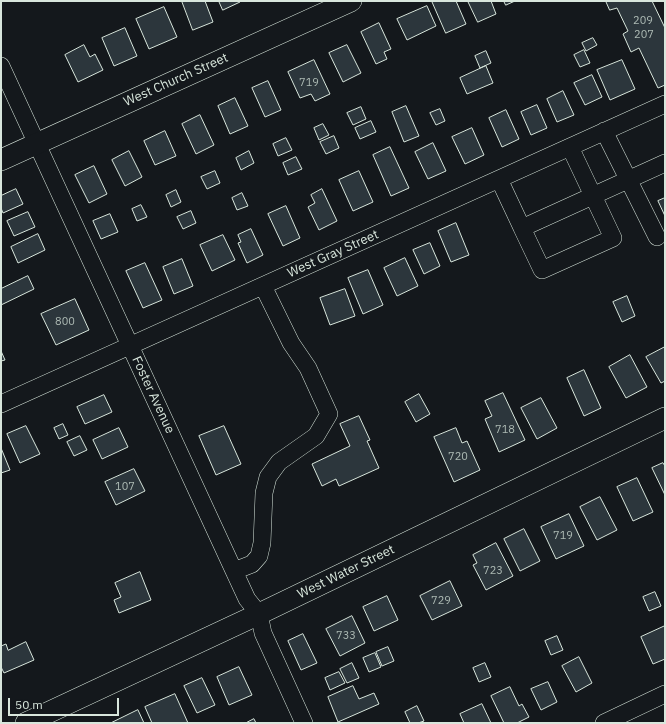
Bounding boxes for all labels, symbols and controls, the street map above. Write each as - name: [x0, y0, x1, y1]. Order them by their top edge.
- house number: 209: [633, 14, 653, 28]
- house number: 207: [634, 28, 654, 42]
- street label: West Church Street: [121, 50, 231, 110]
- house number: 719: [299, 76, 319, 90]
- street label: West Gray Street: [285, 227, 381, 281]
- house number: 800: [55, 315, 75, 329]
- street label: Foster Avenue: [128, 354, 178, 436]
- house number: 718: [495, 423, 515, 437]
- house number: 720: [448, 450, 468, 464]
- house number: 107: [115, 480, 135, 494]
- house number: 719: [553, 529, 573, 543]
- street label: West Water Street: [295, 542, 397, 602]
- house number: 723: [483, 564, 503, 578]
- house number: 729: [431, 594, 451, 608]
- house number: 733: [336, 629, 356, 643]
- scale bar: [10, 690, 121, 716]
- text: 50 m: [15, 697, 43, 712]

